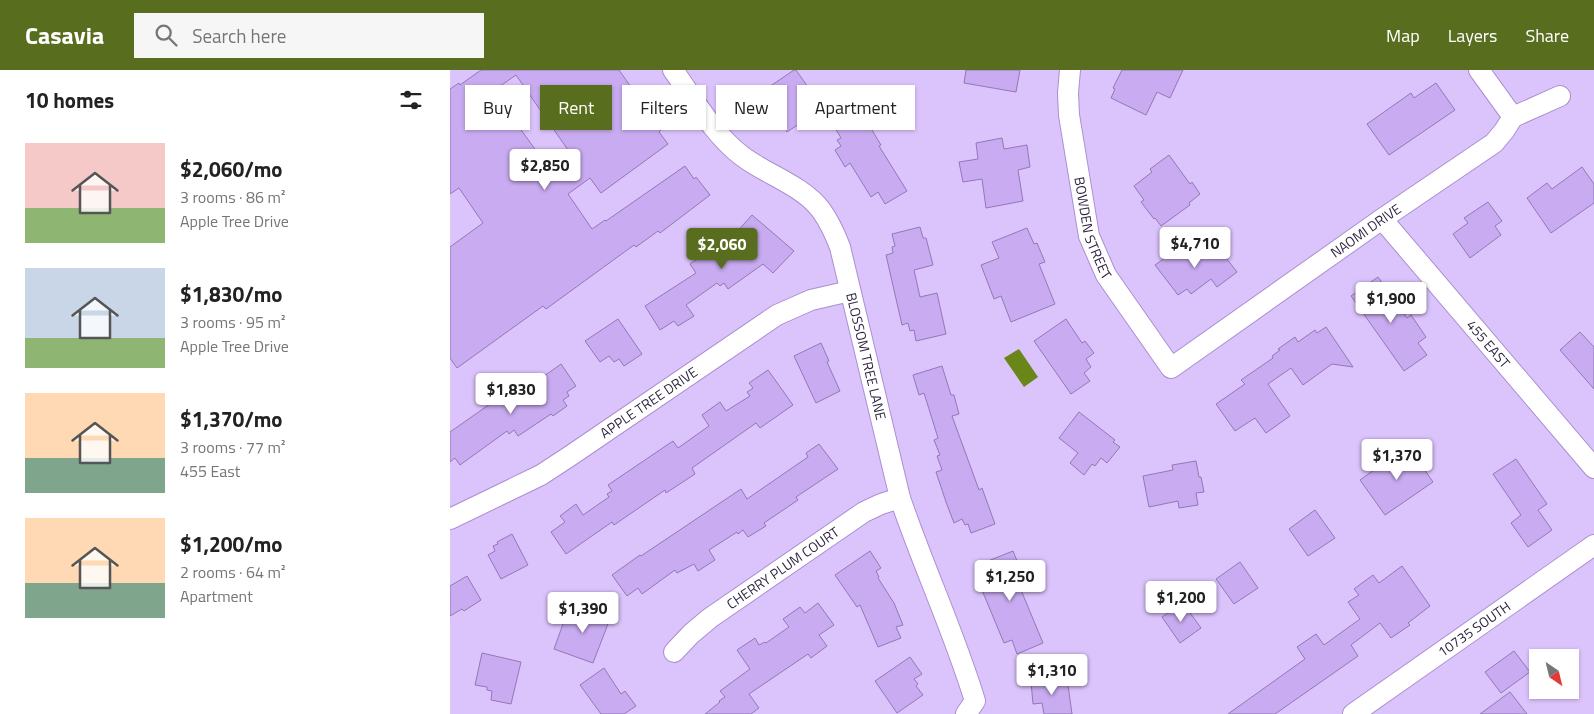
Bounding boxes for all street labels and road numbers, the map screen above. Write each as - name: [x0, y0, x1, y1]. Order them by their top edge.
- street label: BOWDEN STREET: [1069, 175, 1118, 284]
- street label: NAOMI DRIVE: [1326, 198, 1405, 262]
- street label: BLOSSOM TREE LANE: [841, 290, 892, 422]
- street label: 455 EAST: [1462, 315, 1516, 373]
- street label: APPLE TREE DRIVE: [595, 361, 702, 443]
- street label: CHERRY PLUM COURT: [722, 521, 844, 614]
- street label: 10735 SOUTH: [1433, 596, 1515, 662]

